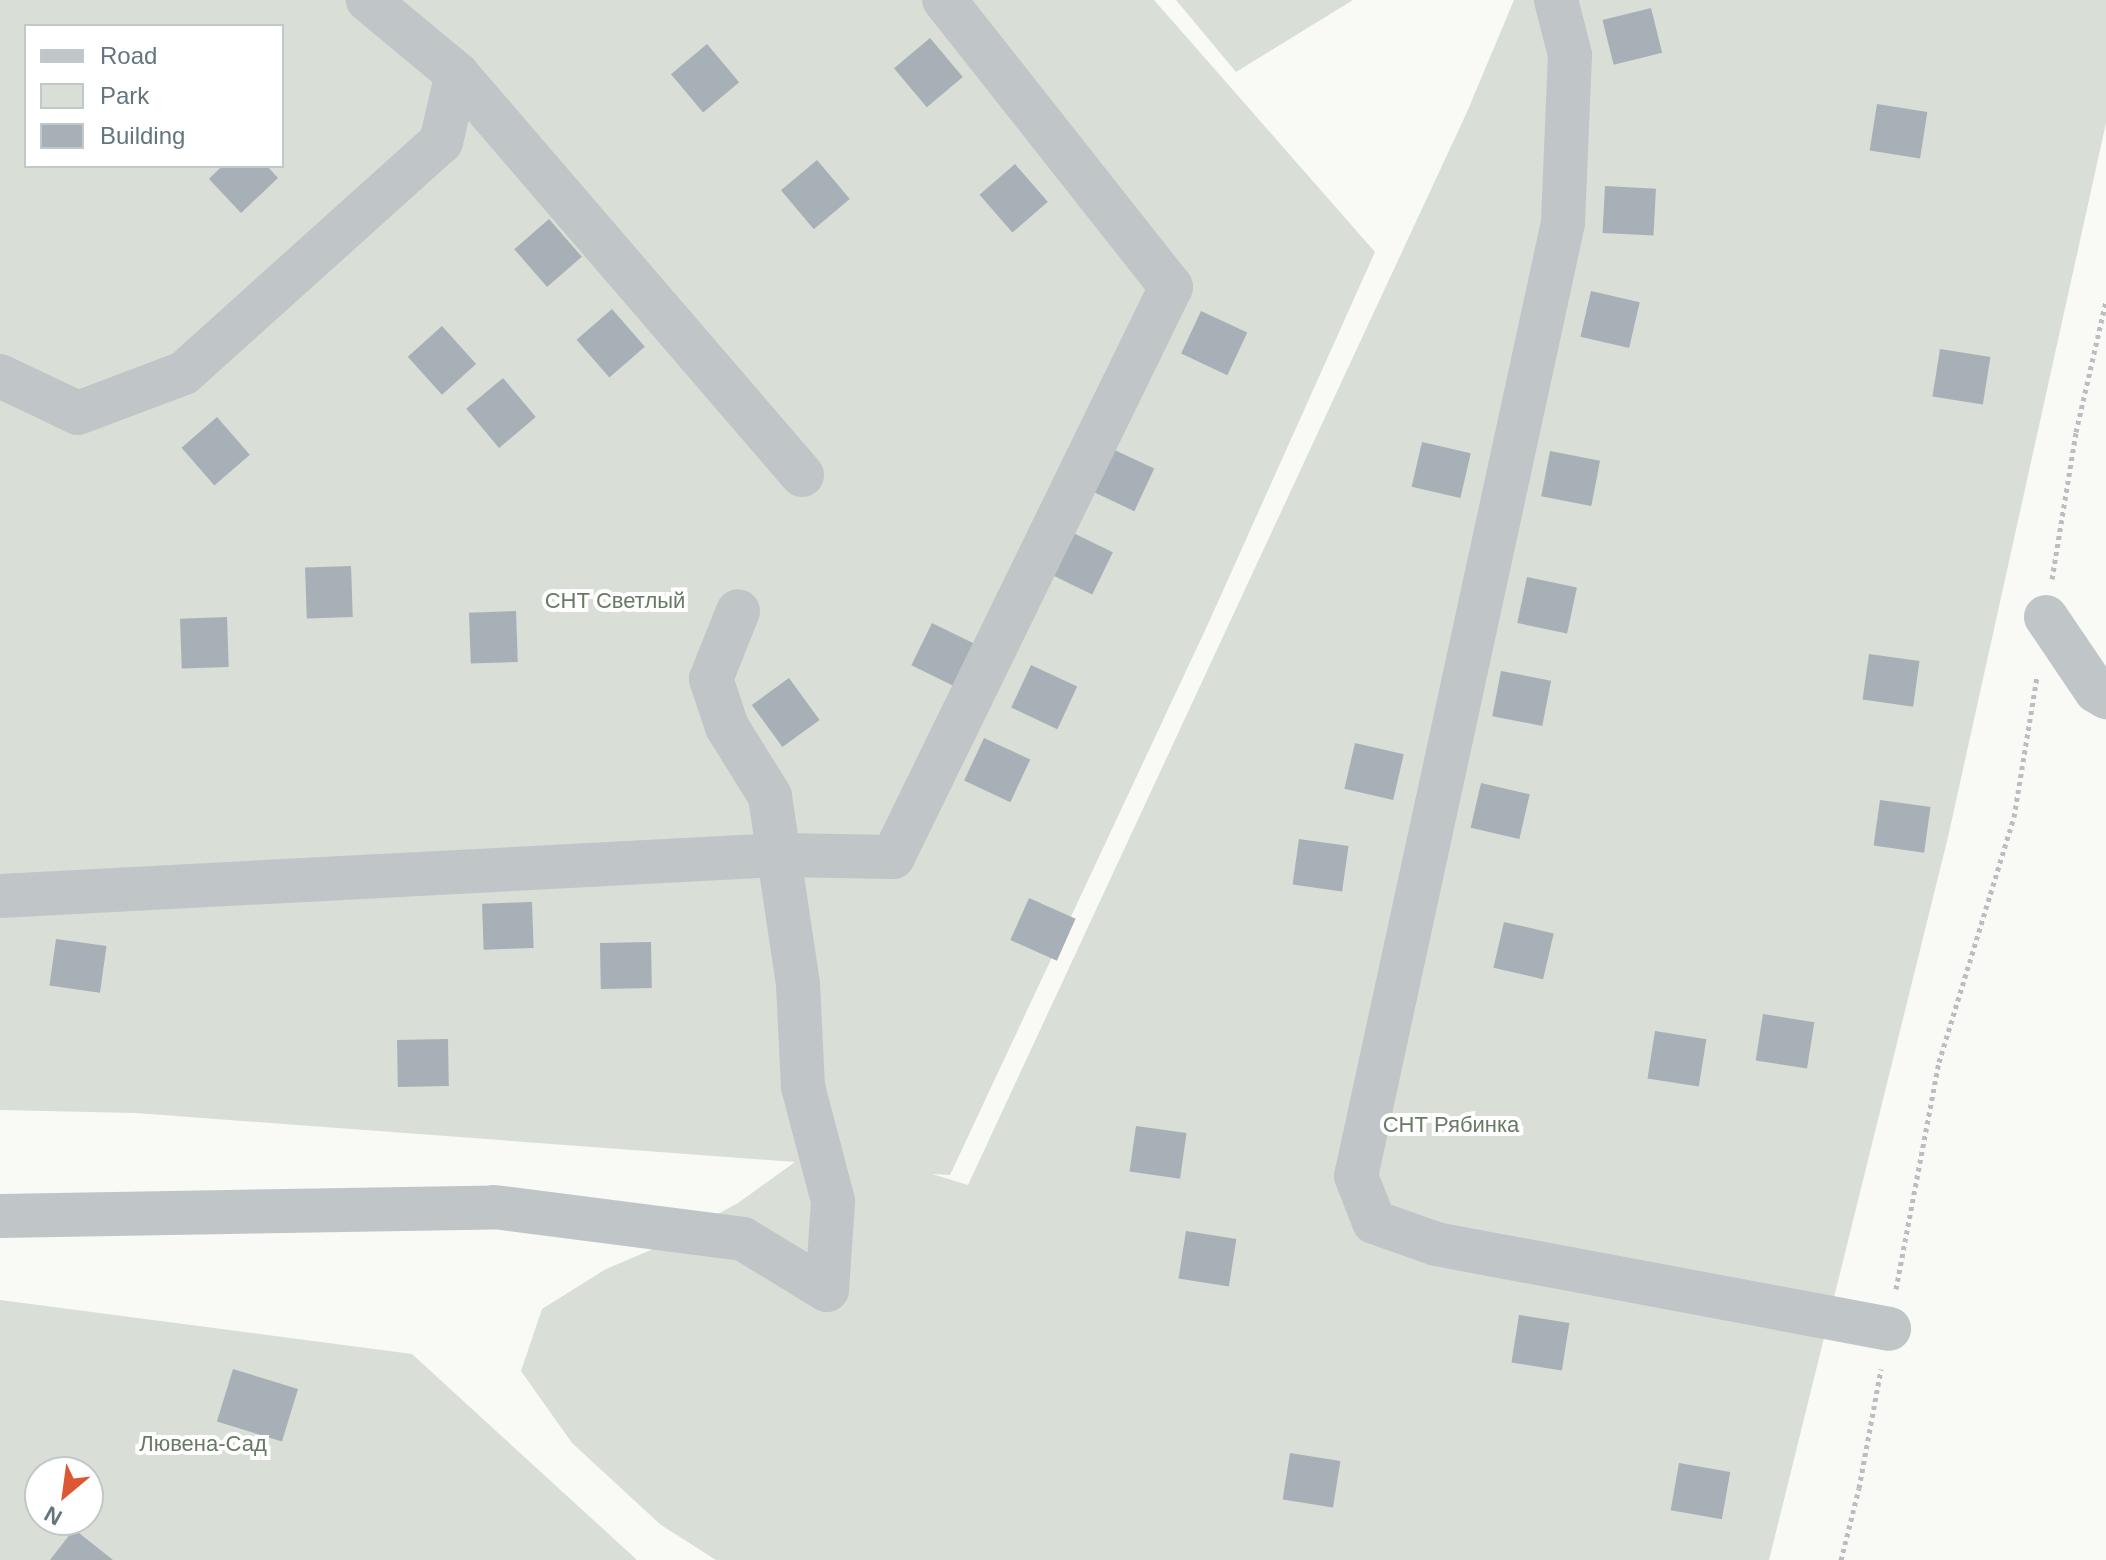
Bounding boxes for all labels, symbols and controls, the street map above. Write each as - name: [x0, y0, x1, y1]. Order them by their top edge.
- legend: [24, 24, 284, 168]
- text: Road: [100, 42, 157, 69]
- text: Park: [100, 82, 149, 109]
- text: Building: [100, 122, 185, 149]
- park label: СНТ Светлый: [545, 588, 685, 614]
- park label: СНТ Рябинка: [1383, 1112, 1519, 1138]
- park label: Лювена-Сад: [139, 1431, 267, 1457]
- north arrow: [24, 1456, 104, 1536]
- text: N: [40, 1501, 66, 1530]

